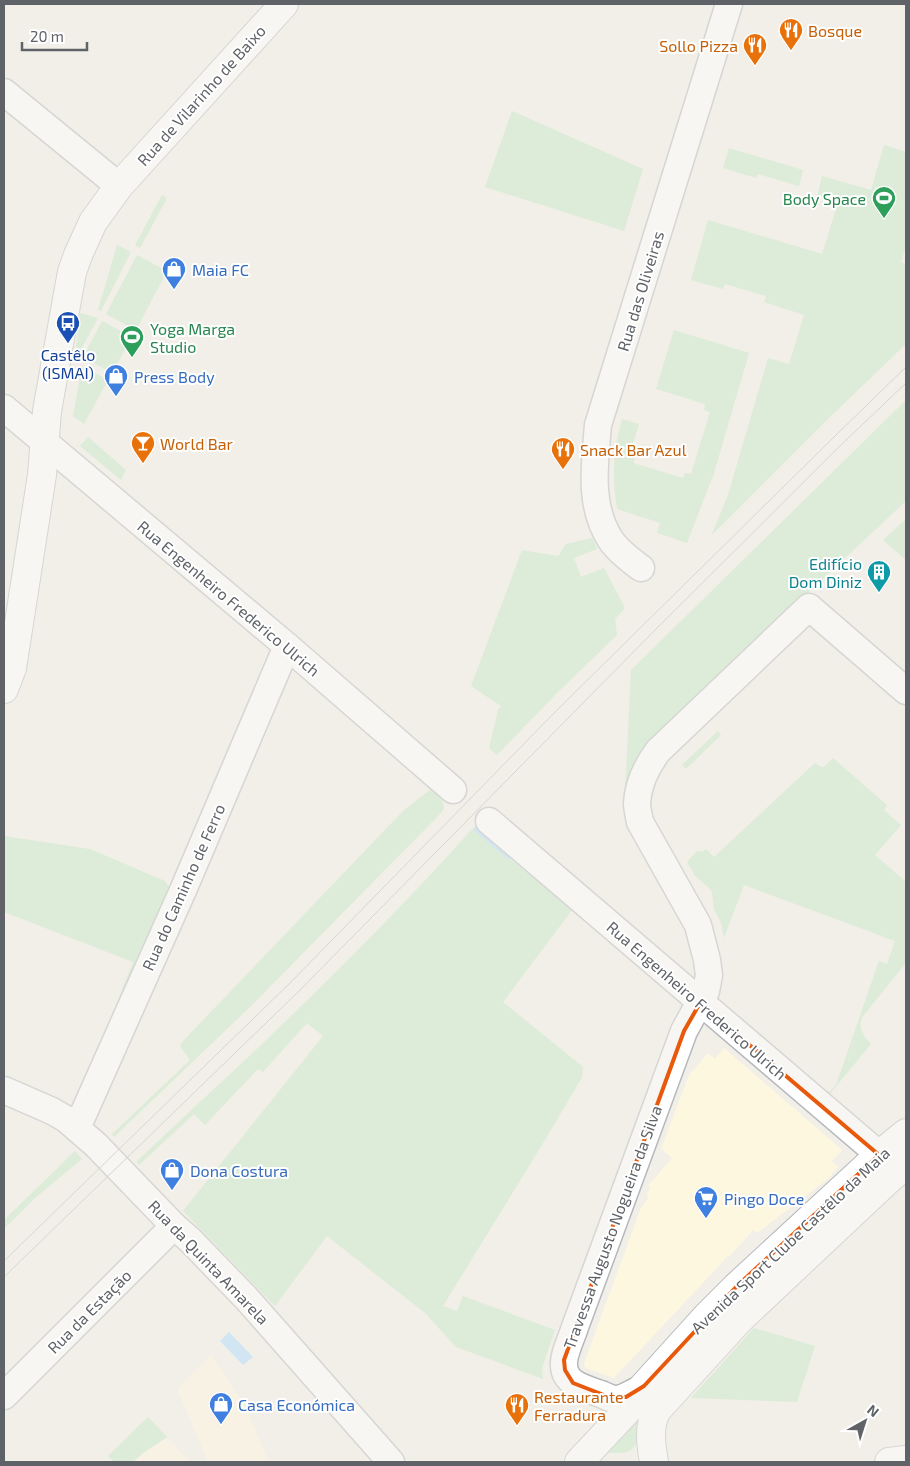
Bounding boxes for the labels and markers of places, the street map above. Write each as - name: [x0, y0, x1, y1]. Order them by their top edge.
- restaurant icon: Bosque: [778, 17, 804, 51]
- place label: Bosque: [808, 21, 862, 40]
- restaurant icon: Sollo Pizza: [742, 32, 768, 66]
- place label: Sollo Pizza: [659, 36, 738, 55]
- sports icon: Body Space: [871, 185, 897, 219]
- place label: Body Space: [783, 189, 866, 208]
- shop icon: Maia FC: [161, 256, 187, 290]
- place label: Maia FC: [192, 260, 249, 279]
- bus stop icon: Castêlo (ISMAI): [55, 310, 81, 344]
- place label: Yoga Marga Studio: [150, 319, 235, 356]
- sports icon: Yoga Marga Studio: [119, 324, 145, 358]
- place label: Castêlo (ISMAI): [41, 345, 95, 382]
- shop icon: Press Body: [103, 363, 129, 397]
- place label: Press Body: [134, 367, 215, 386]
- bar icon: World Bar: [130, 430, 156, 464]
- place label: World Bar: [160, 434, 234, 453]
- restaurant icon: Snack Bar Azul: [550, 436, 576, 470]
- place label: Snack Bar Azul: [580, 440, 687, 459]
- place label: Edifício Dom Diniz: [789, 554, 862, 591]
- building icon: Edifício Dom Diniz: [866, 559, 892, 593]
- shop icon: Dona Costura: [159, 1157, 185, 1191]
- place label: Dona Costura: [190, 1161, 288, 1180]
- supermarket icon: Pingo Doce: [693, 1185, 719, 1219]
- place label: Pingo Doce: [724, 1189, 804, 1208]
- place label: Restaurante Ferradura: [534, 1387, 624, 1424]
- shop icon: Casa Económica: [208, 1391, 234, 1425]
- restaurant icon: Restaurante Ferradura: [504, 1392, 530, 1426]
- place label: Casa Económica: [238, 1395, 355, 1414]

